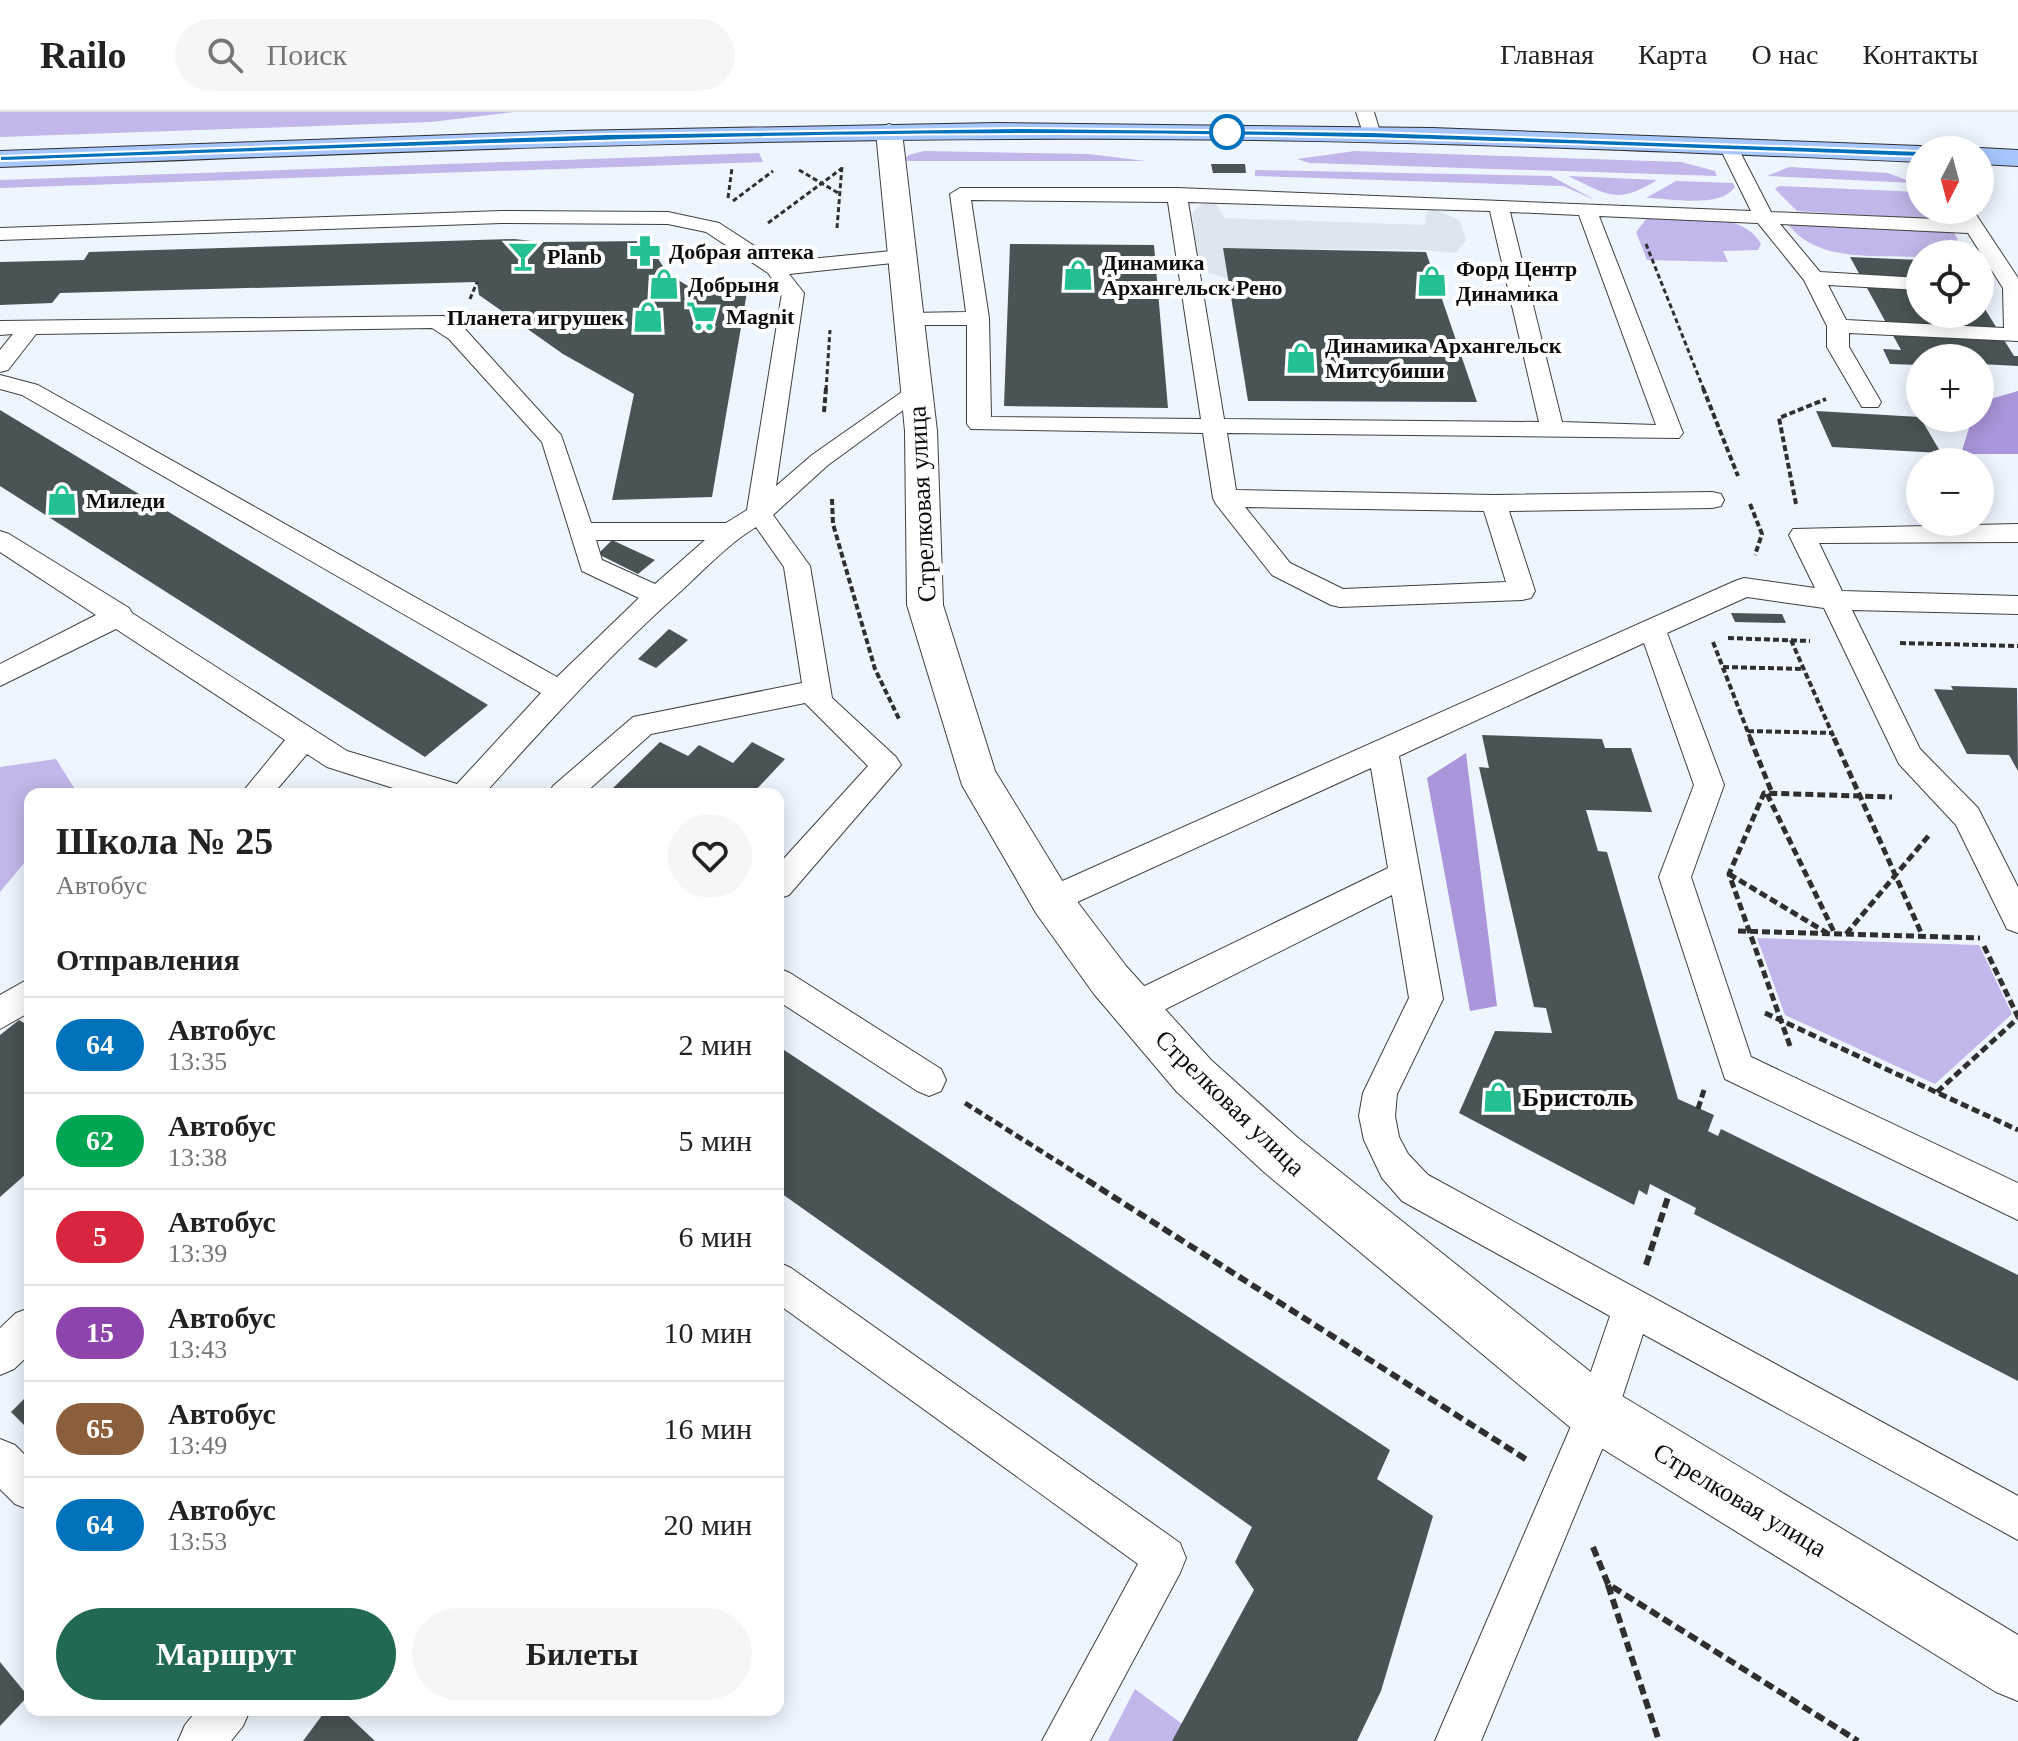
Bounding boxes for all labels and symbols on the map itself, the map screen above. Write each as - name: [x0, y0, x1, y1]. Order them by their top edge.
- unlabelled marker: [1210, 115, 1244, 149]
- north arrow: [1906, 136, 1994, 224]
- pharmacy icon: Добрая аптека: [628, 234, 662, 268]
- bar icon: Planb: [506, 239, 540, 273]
- place label: Добрая аптека: [669, 239, 814, 264]
- place label: Planb: [547, 244, 602, 269]
- place label: Динамика Архангельск Рено: [1102, 250, 1282, 300]
- place label: Форд Центр Динамика: [1456, 256, 1577, 306]
- shop icon: Динамика Архангельск Рено: [1061, 258, 1095, 292]
- shop icon: Форд Центр Динамика: [1415, 264, 1449, 298]
- shop icon: Добрыня: [647, 267, 681, 301]
- place label: Добрыня: [688, 272, 779, 297]
- supermarket icon: Magnit: [685, 299, 719, 333]
- shop icon: Планета игрушек: [631, 300, 665, 334]
- place label: Magnit: [726, 304, 795, 329]
- place label: Планета игрушек: [447, 305, 624, 330]
- place label: Динамика Архангельск Митсубиши: [1325, 333, 1562, 383]
- shop icon: Динамика Архангельск Митсубиши: [1284, 341, 1318, 375]
- street label: Стрелковая улица: [902, 405, 942, 603]
- shop icon: Миледи: [45, 483, 79, 517]
- place label: Миледи: [86, 488, 165, 513]
- street label: Стрелковая улица: [1149, 1024, 1311, 1182]
- shop icon: Бристоль: [1481, 1080, 1515, 1114]
- place label: Бристоль: [1522, 1083, 1634, 1112]
- street label: Стрелковая улица: [1648, 1437, 1832, 1563]

